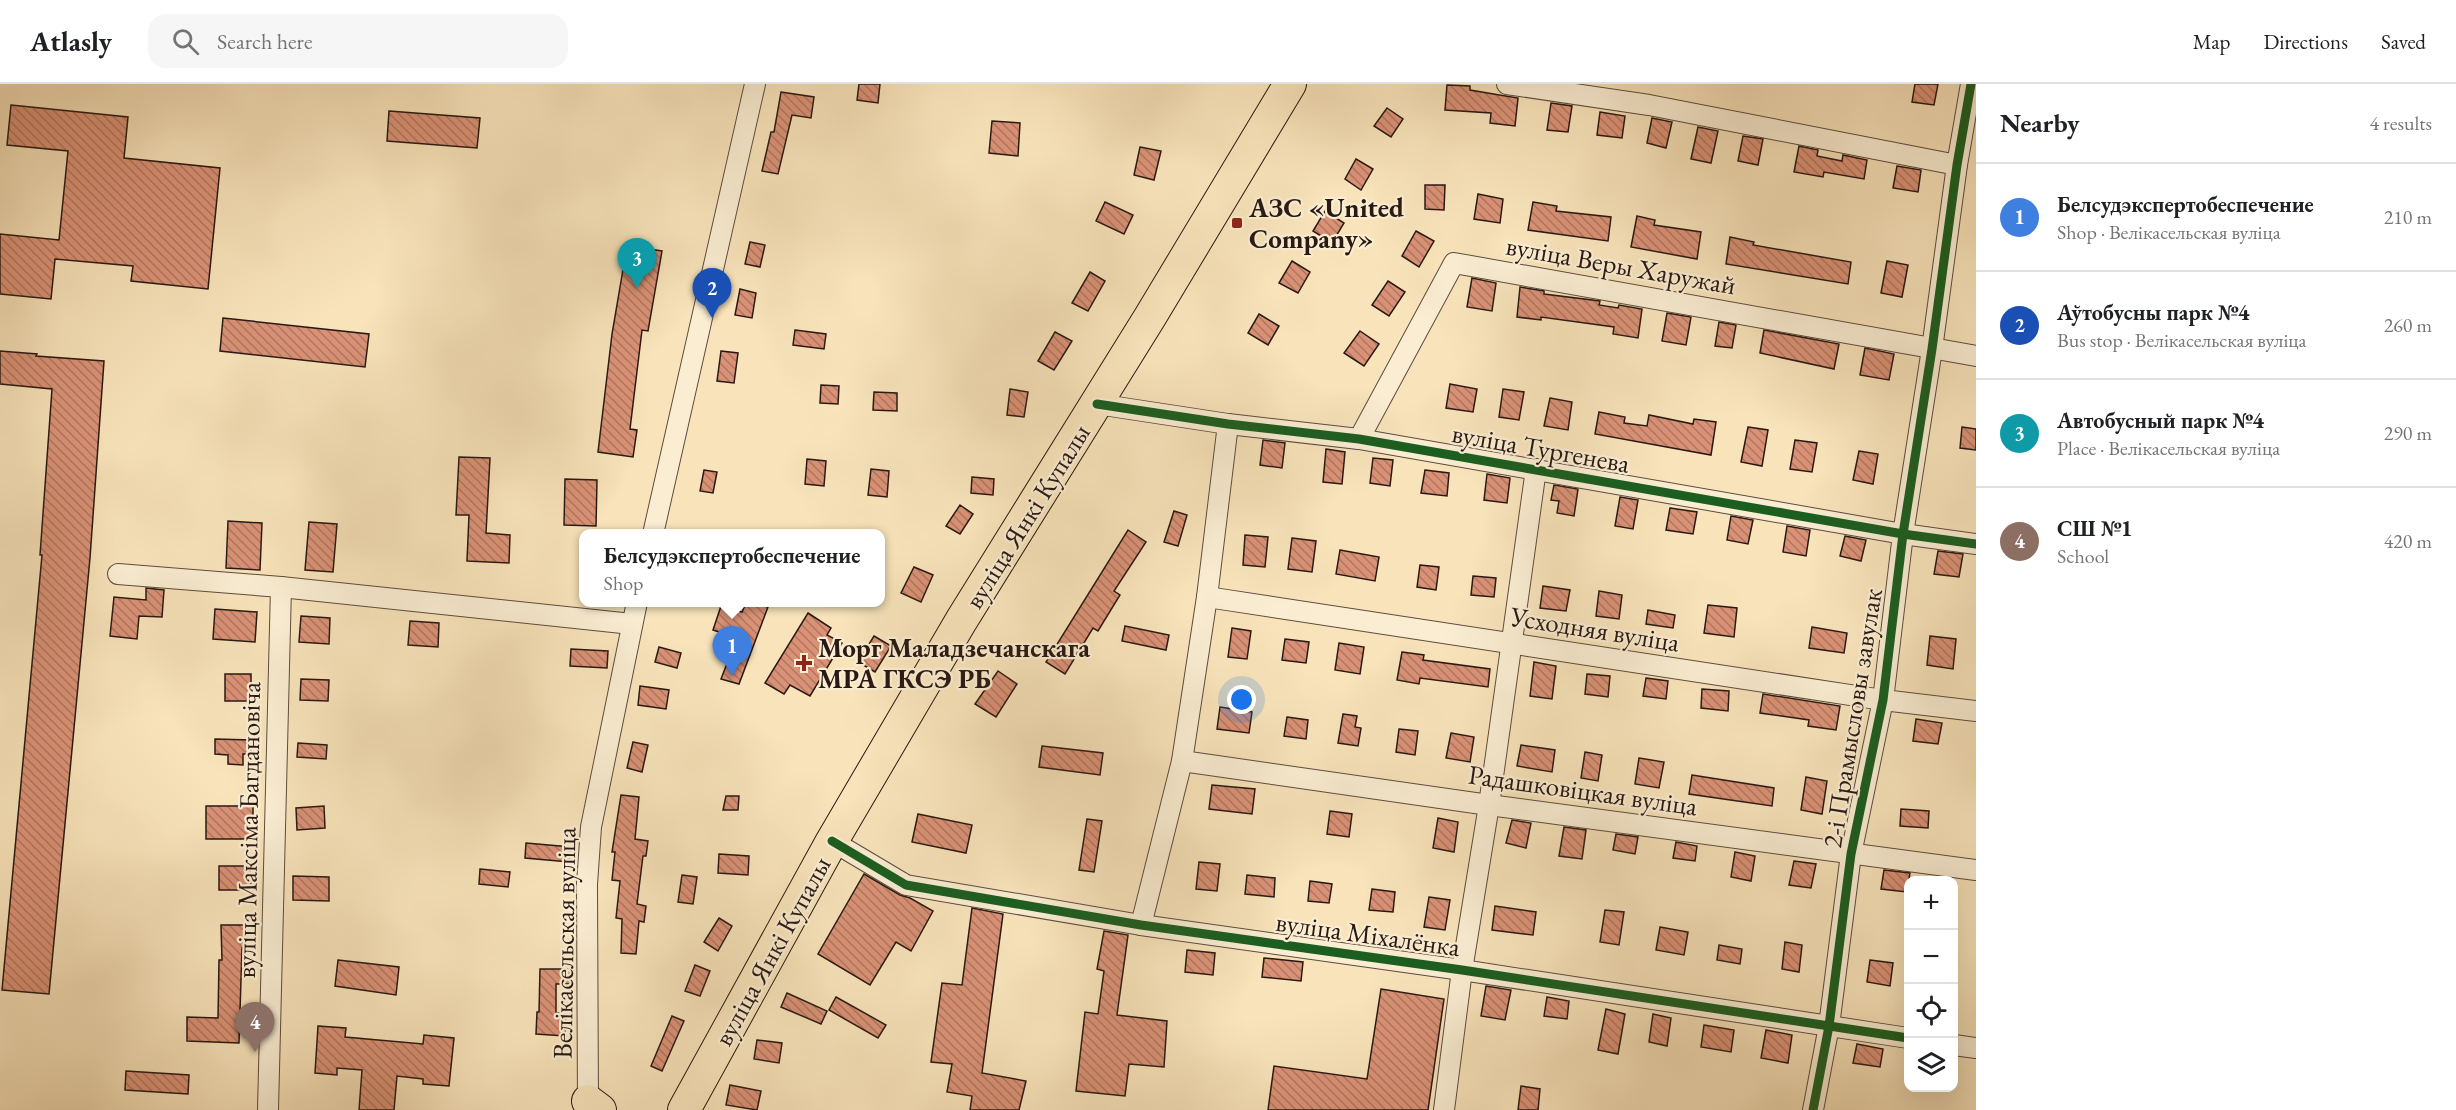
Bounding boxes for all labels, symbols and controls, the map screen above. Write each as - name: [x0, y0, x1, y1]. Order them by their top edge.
- search box: [148, 14, 568, 68]
- text: Atlasly: [30, 23, 112, 59]
- icon: search: [169, 25, 202, 58]
- text: Search here: [217, 27, 313, 56]
- text: Map: [2193, 28, 2230, 55]
- text: Directions: [2263, 28, 2348, 55]
- text: Saved: [2381, 28, 2426, 55]
- text: Nearby: [2000, 106, 2080, 140]
- text: 4 results: [2369, 110, 2432, 136]
- place label: АЗС «United Company»: [1248, 190, 1404, 256]
- text: Белсудэкспертобеспечение: [2057, 190, 2314, 219]
- text: 1: [2014, 204, 2025, 230]
- text: 210 m: [2384, 204, 2432, 230]
- marker: АЗС «United Company»: [1230, 216, 1244, 230]
- text: Shop · Велікасельская вуліца: [2057, 219, 2281, 245]
- street label: вуліца Веры Харужай: [1503, 228, 1739, 302]
- pin: 3: [618, 238, 656, 288]
- pin: 2: [692, 268, 732, 318]
- text: Аўтобусны парк №4: [2057, 298, 2249, 327]
- text: 2: [2014, 312, 2025, 338]
- text: 260 m: [2384, 312, 2432, 338]
- text: Bus stop · Велікасельская вуліца: [2057, 327, 2307, 353]
- text: Автобусный парк №4: [2057, 406, 2264, 435]
- street label: вуліца Тургенева: [1449, 415, 1633, 481]
- street label: вуліца Янкі Купалы: [956, 417, 1098, 615]
- text: 3: [2014, 420, 2025, 446]
- text: 290 m: [2384, 420, 2432, 446]
- text: Place · Велікасельская вуліца: [2057, 435, 2280, 461]
- text: СШ №1: [2057, 514, 2132, 543]
- text: 4: [2014, 528, 2025, 554]
- text: 420 m: [2384, 528, 2432, 554]
- popup: [579, 529, 885, 607]
- text: Белсудэкспертобеспечение: [604, 541, 860, 570]
- text: School: [2057, 543, 2109, 569]
- text: Shop: [604, 570, 643, 596]
- street label: 2-і Прамысловы завулак: [1814, 586, 1890, 850]
- street label: Усходняя вуліца: [1507, 598, 1682, 660]
- pin: 1: [712, 626, 752, 676]
- place label: Морг Маладзечанскага МРА ГКСЭ РБ: [818, 630, 1090, 696]
- marker: Морг Маладзечанскага МРА ГКСЭ РБ: [795, 654, 813, 672]
- street label: вуліца Максіма Багдановіча: [228, 681, 268, 979]
- your location: [1227, 685, 1256, 714]
- street label: Радашковіцкая вуліца: [1466, 757, 1700, 823]
- street label: Велікасельская вуліца: [544, 827, 584, 1059]
- street label: вуліца Янкі Купалы: [705, 850, 839, 1052]
- map controls: [1904, 876, 1958, 1092]
- button: +: [1904, 876, 1958, 930]
- street label: вуліца Міхалёнка: [1274, 904, 1463, 964]
- button: −: [1904, 930, 1958, 984]
- button: locate: [1904, 984, 1958, 1038]
- pin: 4: [236, 1002, 274, 1052]
- button: layers: [1904, 1038, 1958, 1092]

